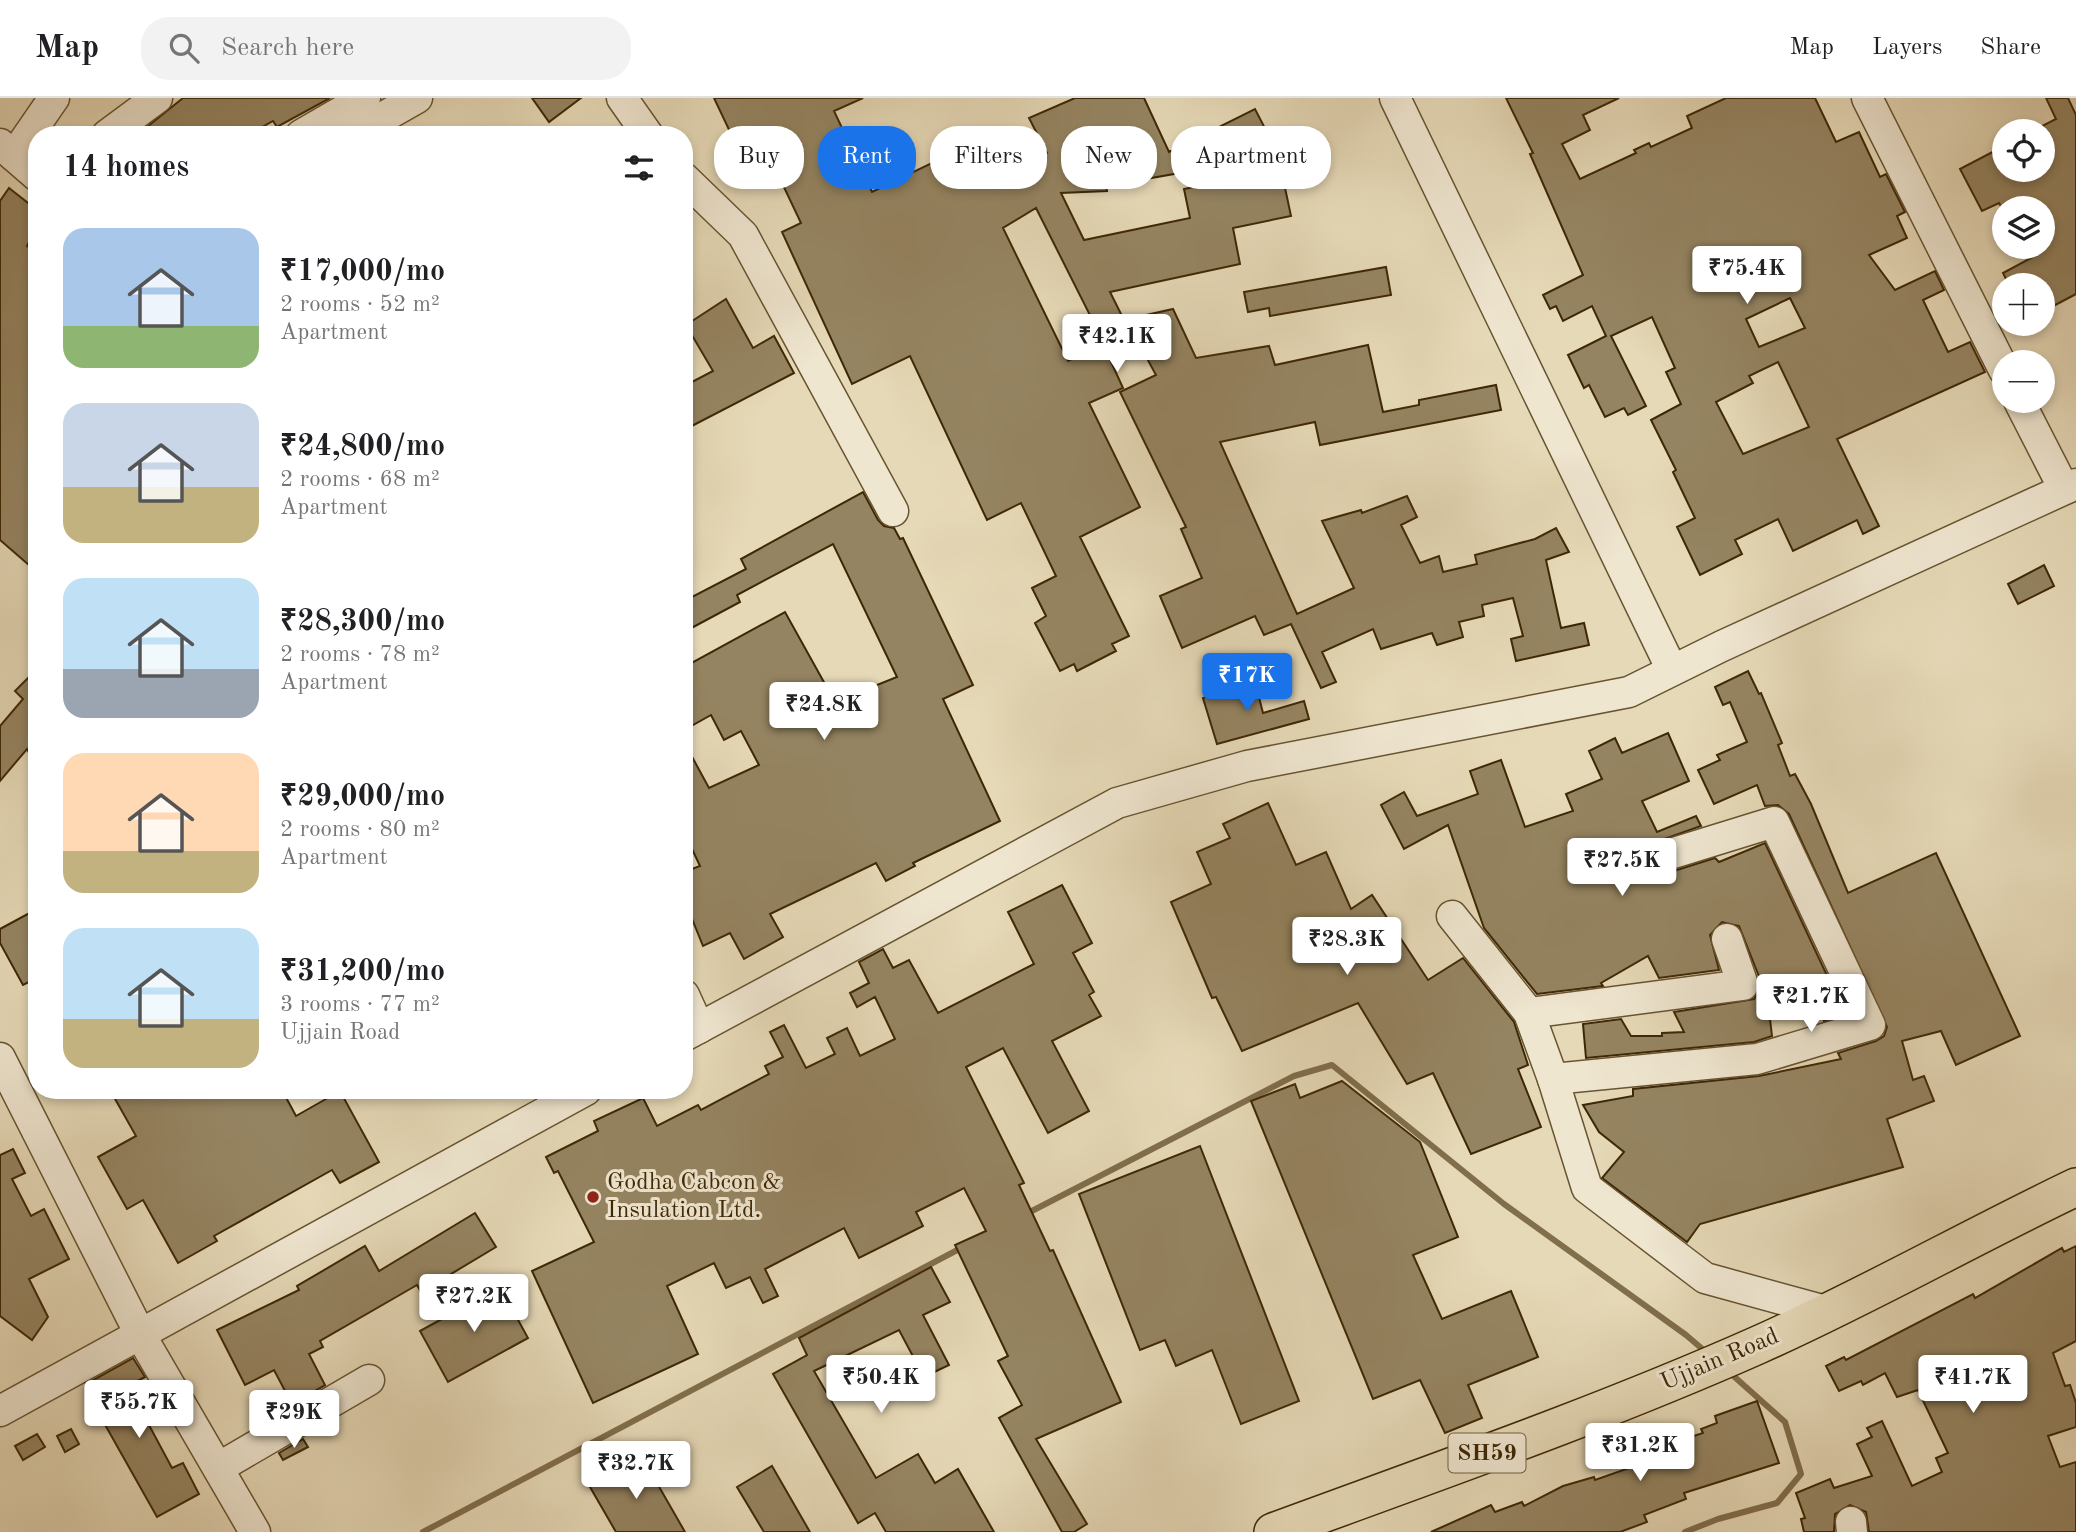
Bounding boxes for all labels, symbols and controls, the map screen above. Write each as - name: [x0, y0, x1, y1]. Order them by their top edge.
- search box: [141, 17, 631, 80]
- icon: search: [165, 29, 203, 67]
- text: Map: [35, 32, 99, 65]
- text: Search here: [221, 35, 354, 61]
- text: Map: [1790, 36, 1834, 60]
- text: Layers: [1872, 36, 1942, 60]
- text: Share: [1980, 36, 2041, 60]
- map controls: [1992, 119, 2055, 413]
- button: locate: [1992, 119, 2055, 182]
- chip: Buy: [714, 126, 804, 189]
- chip: Rent: [818, 126, 916, 189]
- chip: Filters: [930, 126, 1047, 189]
- chip: New: [1061, 126, 1157, 189]
- chip: Apartment: [1171, 126, 1331, 189]
- icon: filters: [620, 149, 658, 187]
- text: 14 homes: [63, 153, 189, 183]
- button: layers: [1992, 196, 2055, 259]
- pin: ₹75.4K: [1690, 246, 1804, 306]
- icon: home: [119, 256, 203, 340]
- text: ₹17,000/mo: [280, 257, 445, 287]
- text: ₹75.4K: [1708, 257, 1786, 280]
- button: +: [1992, 273, 2055, 336]
- text: 2 rooms · 52 m²: [280, 293, 440, 316]
- pin: ₹42.1K: [1060, 314, 1174, 374]
- text: Apartment: [280, 321, 388, 344]
- text: ₹42.1K: [1078, 325, 1156, 348]
- button: −: [1992, 350, 2055, 413]
- icon: home: [119, 431, 203, 515]
- text: ₹24,800/mo: [280, 432, 445, 462]
- text: 2 rooms · 68 m²: [280, 468, 440, 491]
- text: Apartment: [280, 496, 388, 519]
- icon: home: [119, 606, 203, 690]
- text: ₹28,300/mo: [280, 607, 445, 637]
- text: 2 rooms · 78 m²: [280, 643, 440, 666]
- pin: ₹17K: [1206, 654, 1288, 713]
- text: ₹17K: [1218, 664, 1276, 687]
- text: Apartment: [280, 671, 388, 694]
- pin: ₹24.8K: [767, 682, 881, 742]
- text: ₹24.8K: [785, 693, 863, 716]
- icon: home: [119, 781, 203, 865]
- text: ₹29,000/mo: [280, 782, 445, 812]
- text: 2 rooms · 80 m²: [280, 818, 440, 841]
- pin: ₹27.5K: [1565, 838, 1679, 898]
- text: Apartment: [280, 846, 388, 869]
- text: ₹27.5K: [1583, 849, 1661, 872]
- pin: ₹28.3K: [1290, 918, 1404, 977]
- text: ₹28.3K: [1308, 928, 1386, 951]
- icon: home: [119, 956, 203, 1040]
- text: ₹31,200/mo: [280, 957, 445, 987]
- pin: ₹21.7K: [1754, 974, 1868, 1034]
- text: ₹21.7K: [1772, 985, 1850, 1008]
- text: 3 rooms · 77 m²: [280, 993, 440, 1016]
- text: Ujjain Road: [280, 1021, 400, 1044]
- place label: Godha Cabcon & Insulation Ltd.: [607, 1171, 781, 1223]
- marker: Godha Cabcon & Insulation Ltd.: [585, 1189, 601, 1205]
- pin: ₹27.2K: [417, 1274, 531, 1334]
- text: ₹27.2K: [435, 1285, 513, 1308]
- street label: Ujjain Road: [1658, 1324, 1782, 1396]
- pin: ₹50.4K: [824, 1356, 938, 1415]
- pin: ₹41.7K: [1916, 1356, 2030, 1415]
- text: ₹50.4K: [842, 1366, 920, 1389]
- text: ₹41.7K: [1934, 1366, 2012, 1389]
- pin: ₹55.7K: [82, 1380, 196, 1440]
- pin: ₹29K: [253, 1390, 335, 1450]
- text: ₹55.7K: [100, 1391, 178, 1414]
- text: ₹29K: [265, 1401, 323, 1424]
- pin: ₹31.2K: [1583, 1424, 1697, 1483]
- road number: SH59: [1448, 1434, 1526, 1472]
- text: ₹31.2K: [1601, 1434, 1679, 1457]
- pin: ₹32.7K: [579, 1442, 693, 1501]
- text: ₹32.7K: [597, 1452, 675, 1475]

